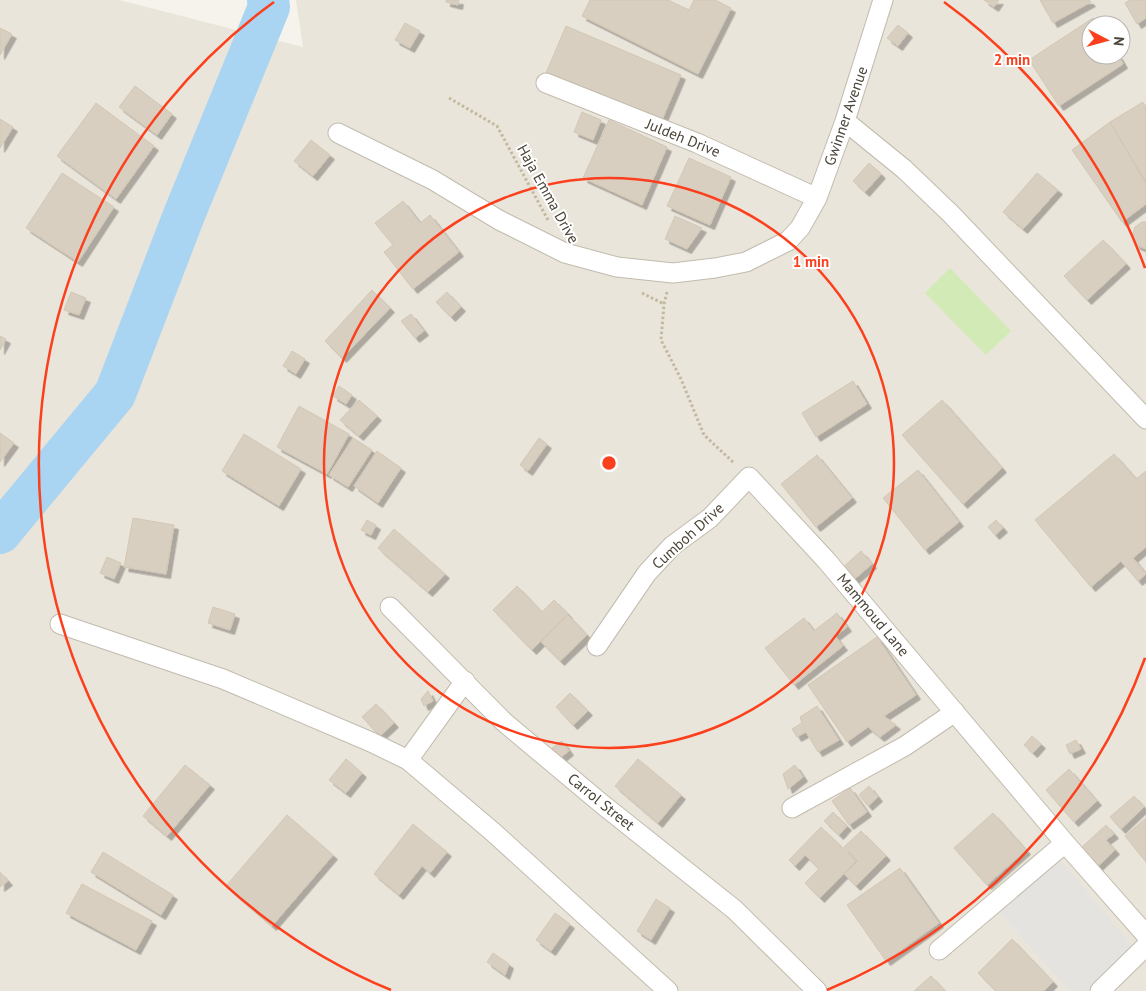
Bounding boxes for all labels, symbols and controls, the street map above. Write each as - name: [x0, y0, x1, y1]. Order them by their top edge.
- north arrow: [1081, 15, 1131, 65]
- text: N: [1109, 36, 1128, 47]
- text: 2 min: [994, 50, 1030, 69]
- street label: Gwinner Avenue: [820, 64, 871, 168]
- street label: Juldeh Drive: [642, 114, 723, 161]
- street label: Haja Emma Drive: [513, 141, 584, 247]
- text: 1 min: [793, 252, 829, 271]
- centre of rings: [600, 454, 618, 472]
- street label: Cumboh Drive: [648, 498, 728, 573]
- street label: Mammoud Lane: [833, 569, 914, 660]
- street label: Carrol Street: [564, 769, 639, 834]

